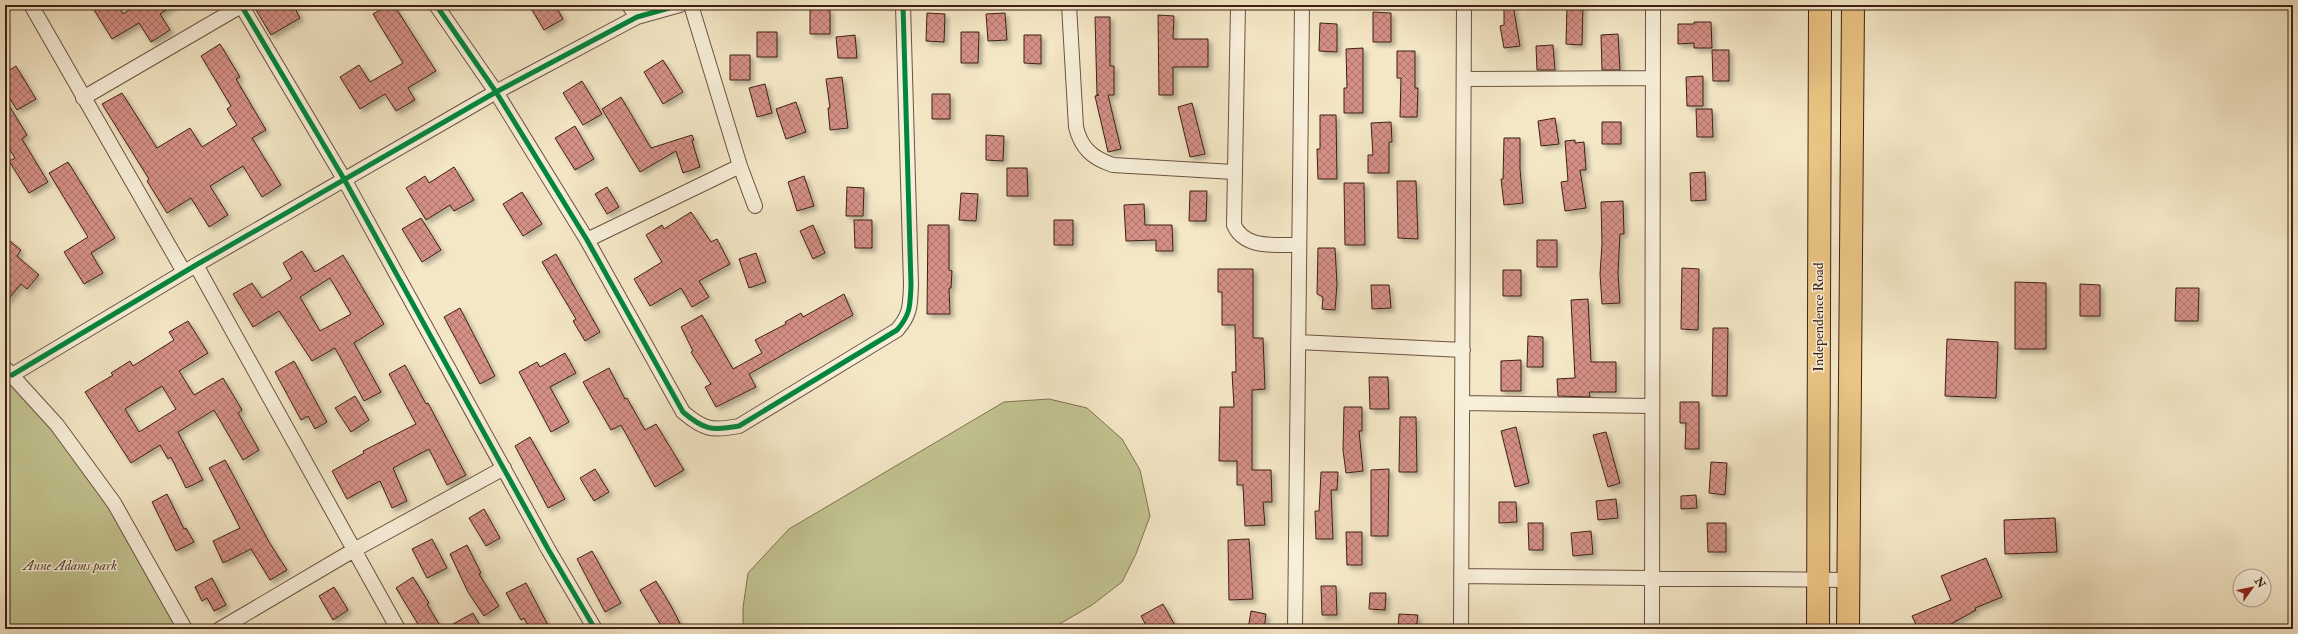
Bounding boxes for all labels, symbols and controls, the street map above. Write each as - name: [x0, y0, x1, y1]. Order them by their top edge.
- street label: Independence Road: [1810, 262, 1828, 372]
- park label: Anne Adams park: [21, 557, 117, 574]
- north arrow: [2232, 568, 2272, 608]
- text: N: [2251, 574, 2269, 591]

